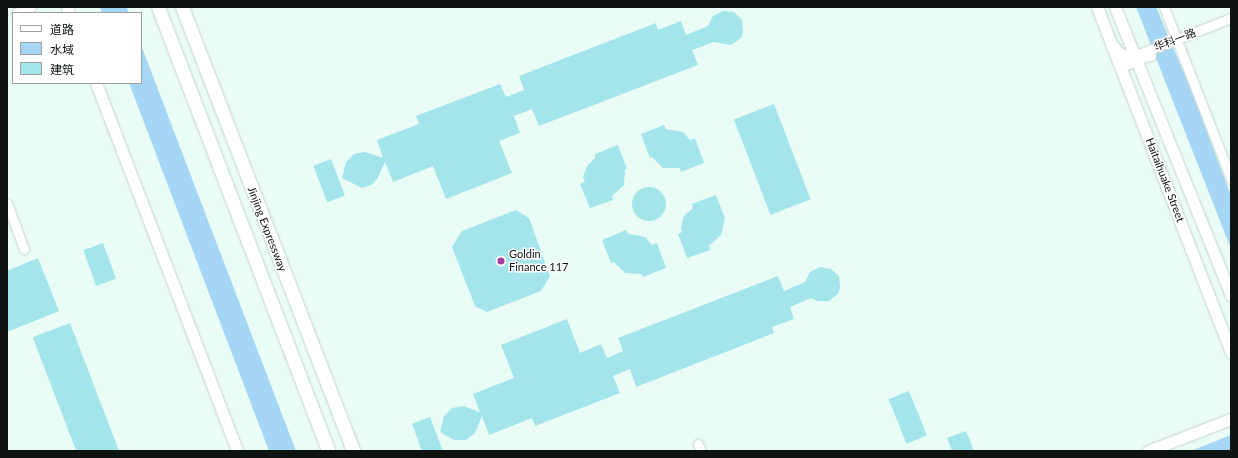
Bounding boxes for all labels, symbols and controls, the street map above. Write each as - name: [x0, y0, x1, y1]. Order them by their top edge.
- legend: [12, 12, 142, 84]
- text: 道路: [50, 22, 74, 37]
- street label: 华科一路: [1152, 26, 1198, 54]
- text: 水域: [50, 42, 74, 57]
- text: 建筑: [50, 62, 74, 77]
- street label: Haitaihuake Street: [1143, 136, 1187, 224]
- street label: Jinjing Expressway: [245, 185, 289, 273]
- place label: Goldin Finance 117: [509, 248, 568, 274]
- marker: Goldin Finance 117: [496, 256, 506, 266]

